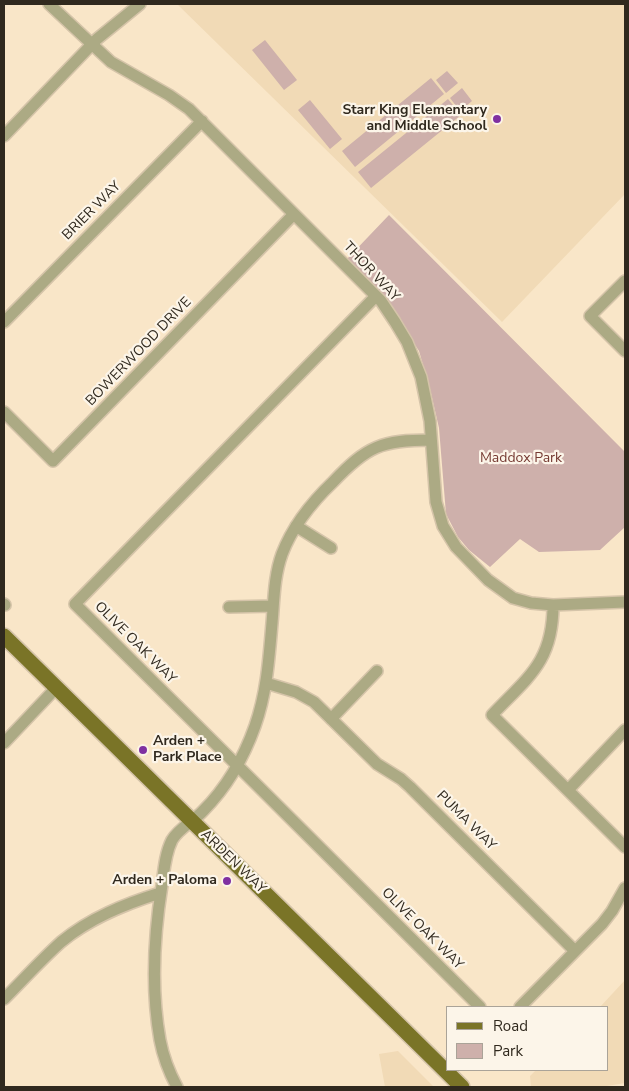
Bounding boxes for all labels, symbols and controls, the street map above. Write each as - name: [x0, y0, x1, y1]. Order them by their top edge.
- place label: Starr King Elementary and Middle School: [342, 103, 487, 136]
- marker: Starr King Elementary and Middle School: [491, 113, 503, 125]
- street label: BRIER WAY: [59, 178, 125, 244]
- street label: THOR WAY: [339, 239, 403, 305]
- street label: BOWERWOOD DRIVE: [83, 294, 195, 410]
- park label: Maddox Park: [480, 451, 562, 467]
- street label: OLIVE OAK WAY: [91, 599, 179, 687]
- place label: Arden + Park Place: [153, 734, 222, 766]
- marker: Arden + Park Place: [137, 744, 149, 756]
- street label: PUMA WAY: [433, 788, 499, 854]
- street label: ARDEN WAY: [197, 827, 269, 897]
- place label: Arden + Paloma: [112, 873, 217, 889]
- marker: Arden + Paloma: [221, 875, 233, 887]
- street label: OLIVE OAK WAY: [378, 885, 466, 973]
- legend: [446, 1006, 609, 1071]
- text: Road: [493, 1016, 528, 1036]
- text: Park: [493, 1041, 523, 1061]

